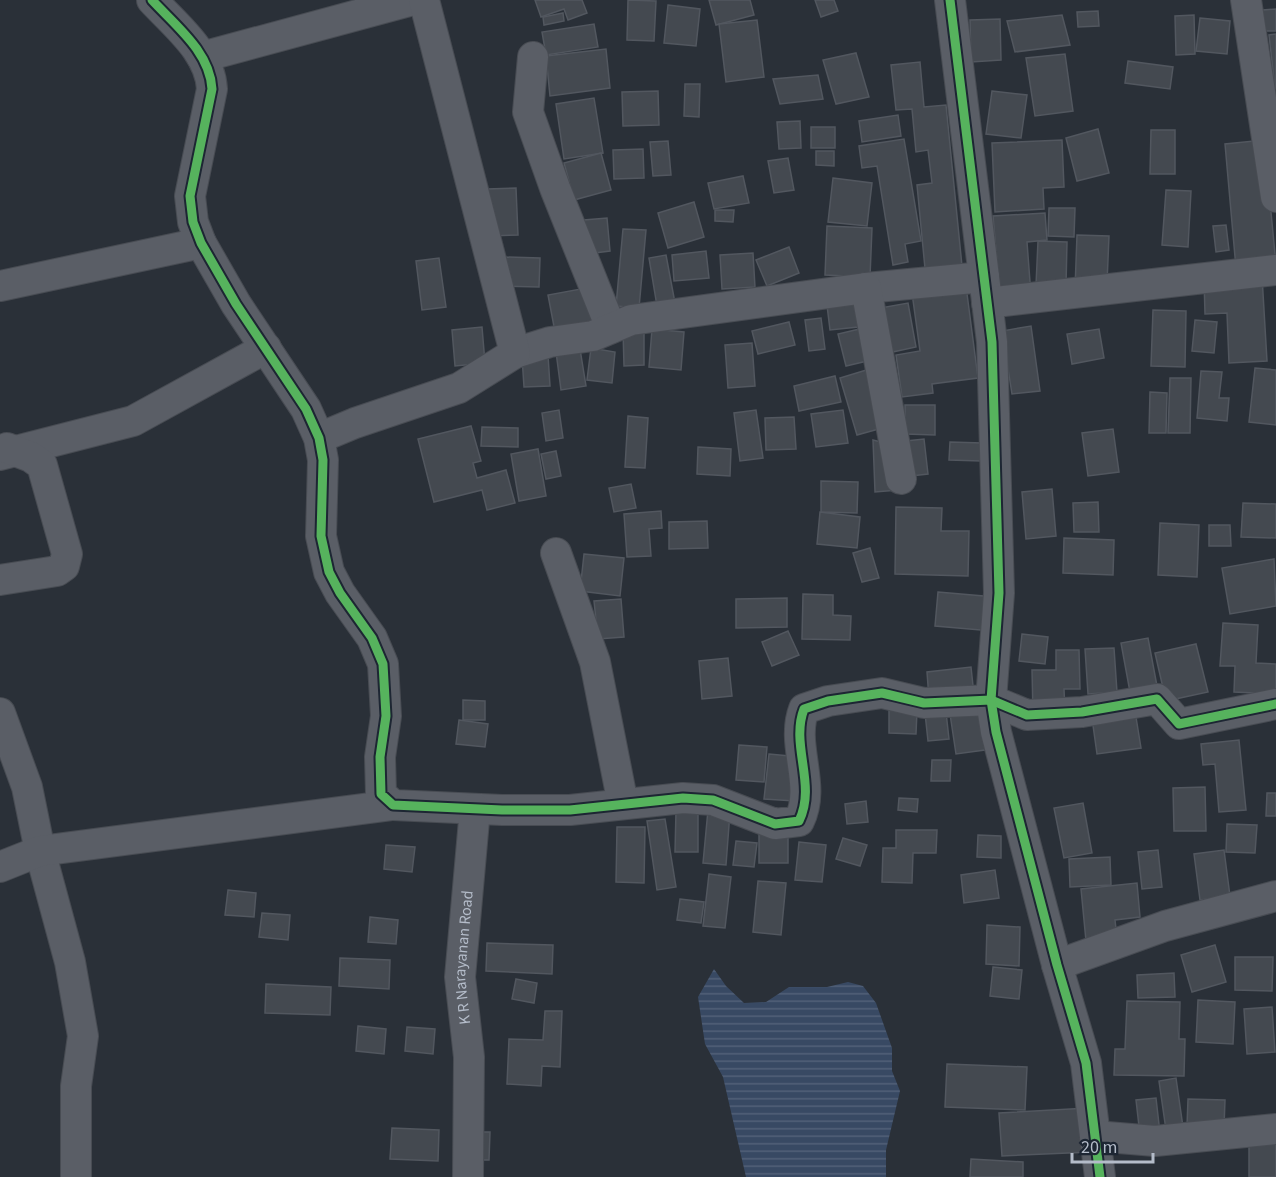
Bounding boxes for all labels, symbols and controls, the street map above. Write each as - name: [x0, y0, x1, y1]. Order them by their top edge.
- street label: K R Narayanan Road: [449, 889, 479, 1026]
- scale bar: [1072, 1126, 1153, 1164]
- text: 20 m: [1081, 1135, 1117, 1160]

